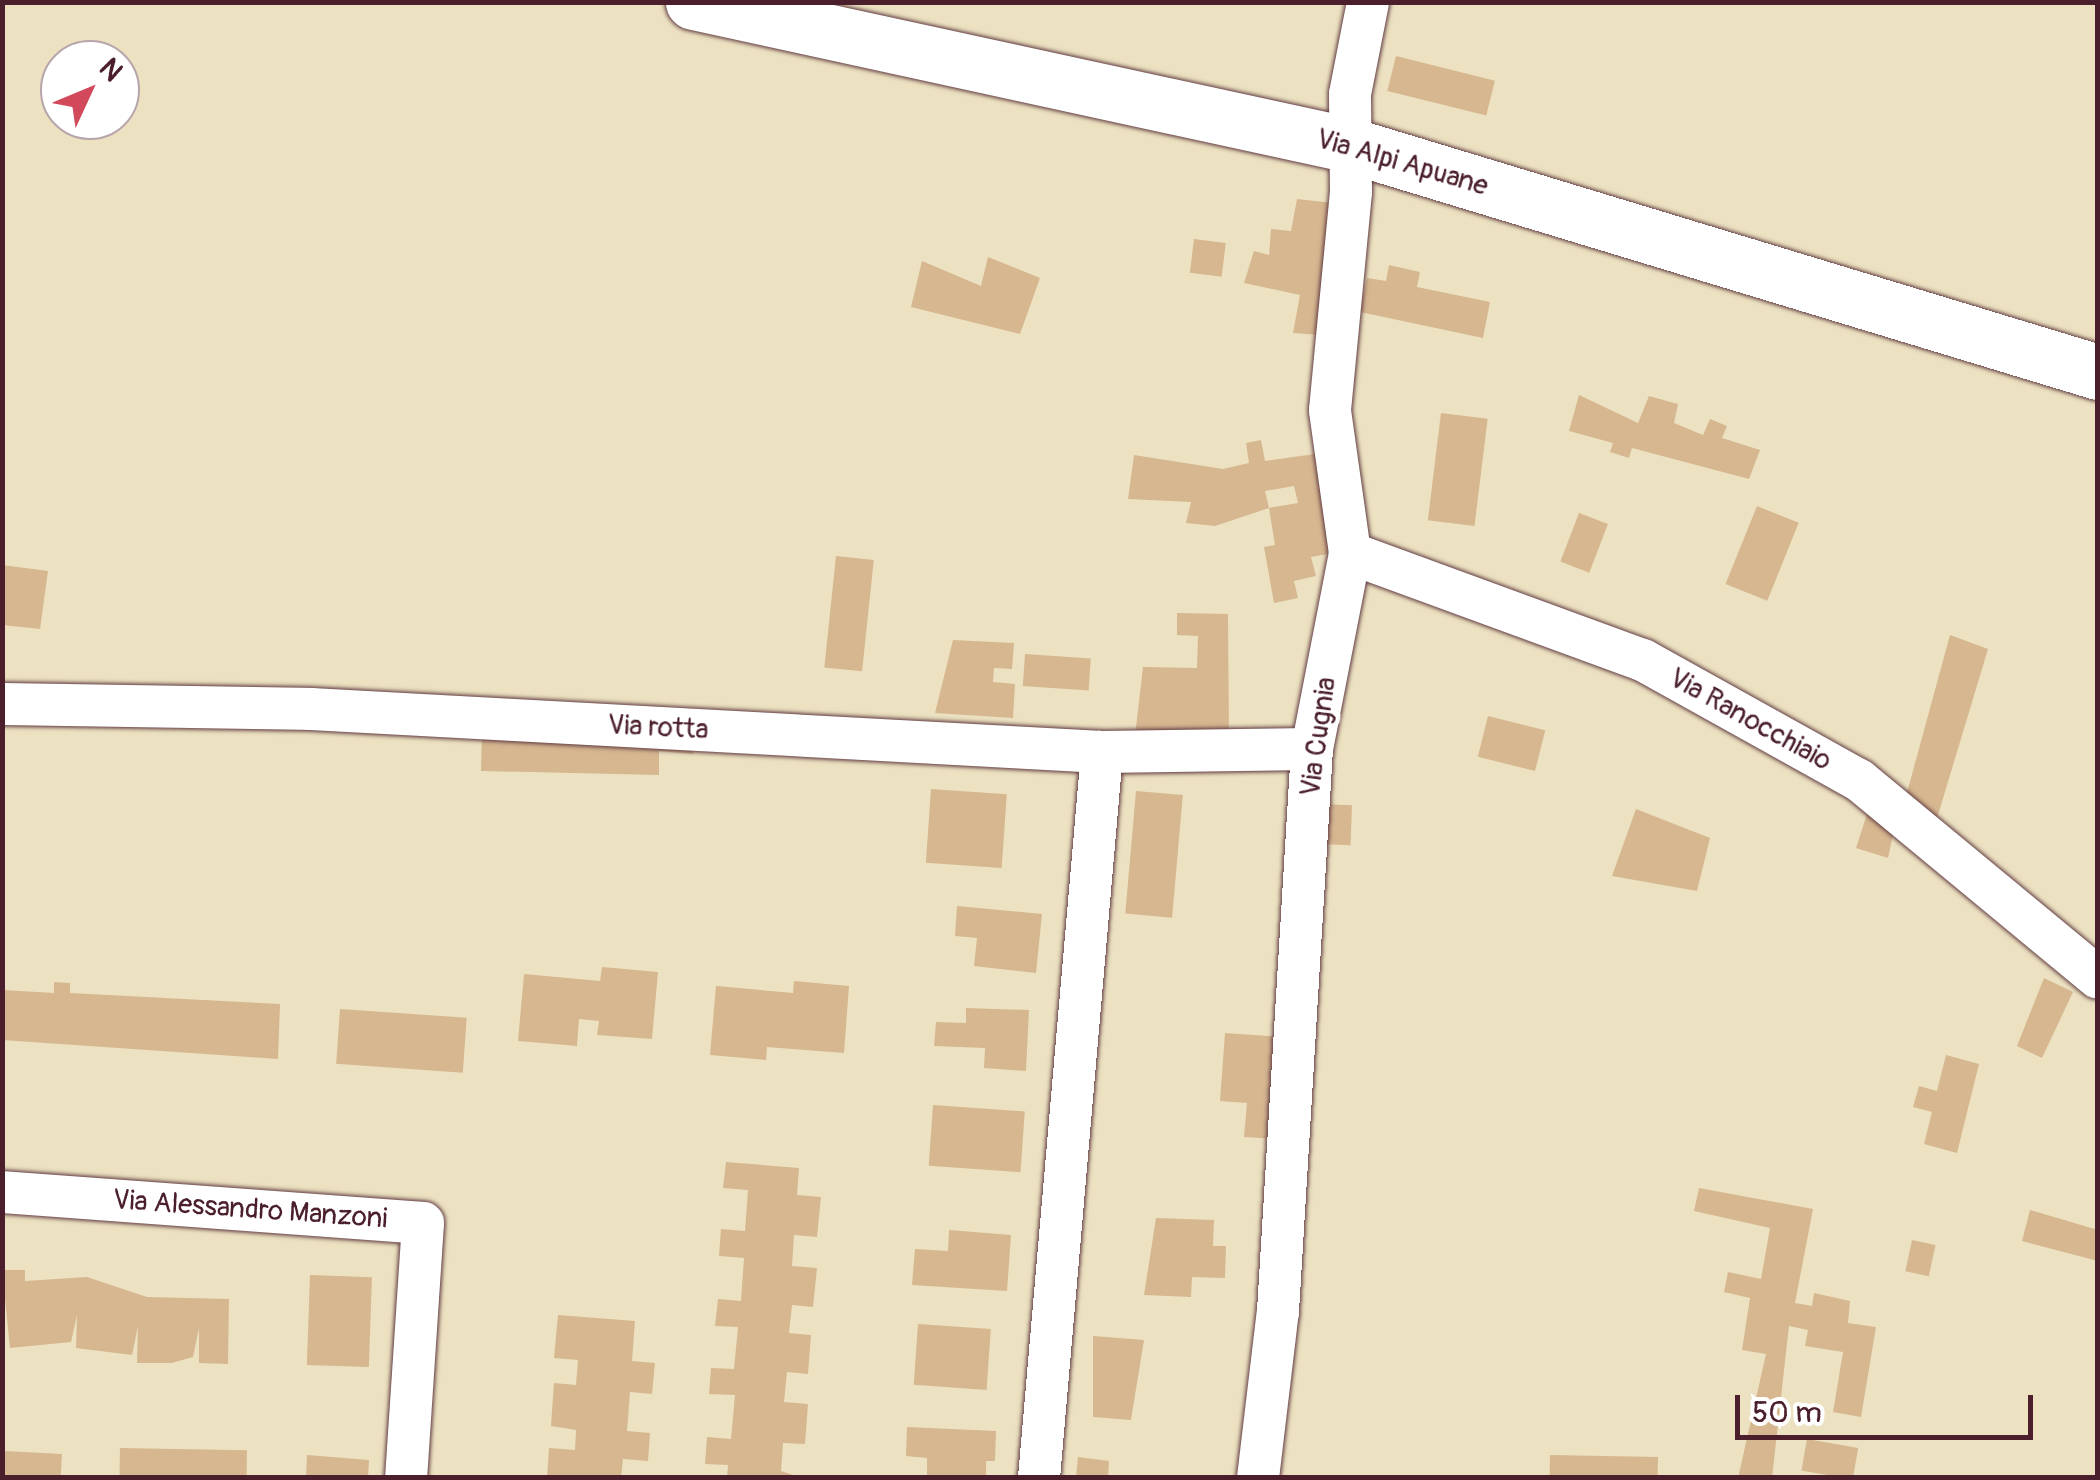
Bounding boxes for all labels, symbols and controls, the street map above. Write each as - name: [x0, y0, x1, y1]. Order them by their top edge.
- north arrow: [40, 40, 140, 140]
- text: N: [91, 51, 130, 89]
- street label: Via Alpi Apuane: [1312, 122, 1492, 204]
- street label: Via Ranocchiaio: [1663, 662, 1837, 778]
- street label: Via Cugnia: [1294, 675, 1344, 799]
- street label: Via rotta: [607, 709, 709, 747]
- street label: Via Alessandro Manzoni: [112, 1184, 388, 1236]
- scale bar: [1740, 1375, 2038, 1437]
- text: 50 m: [1752, 1394, 1822, 1431]

